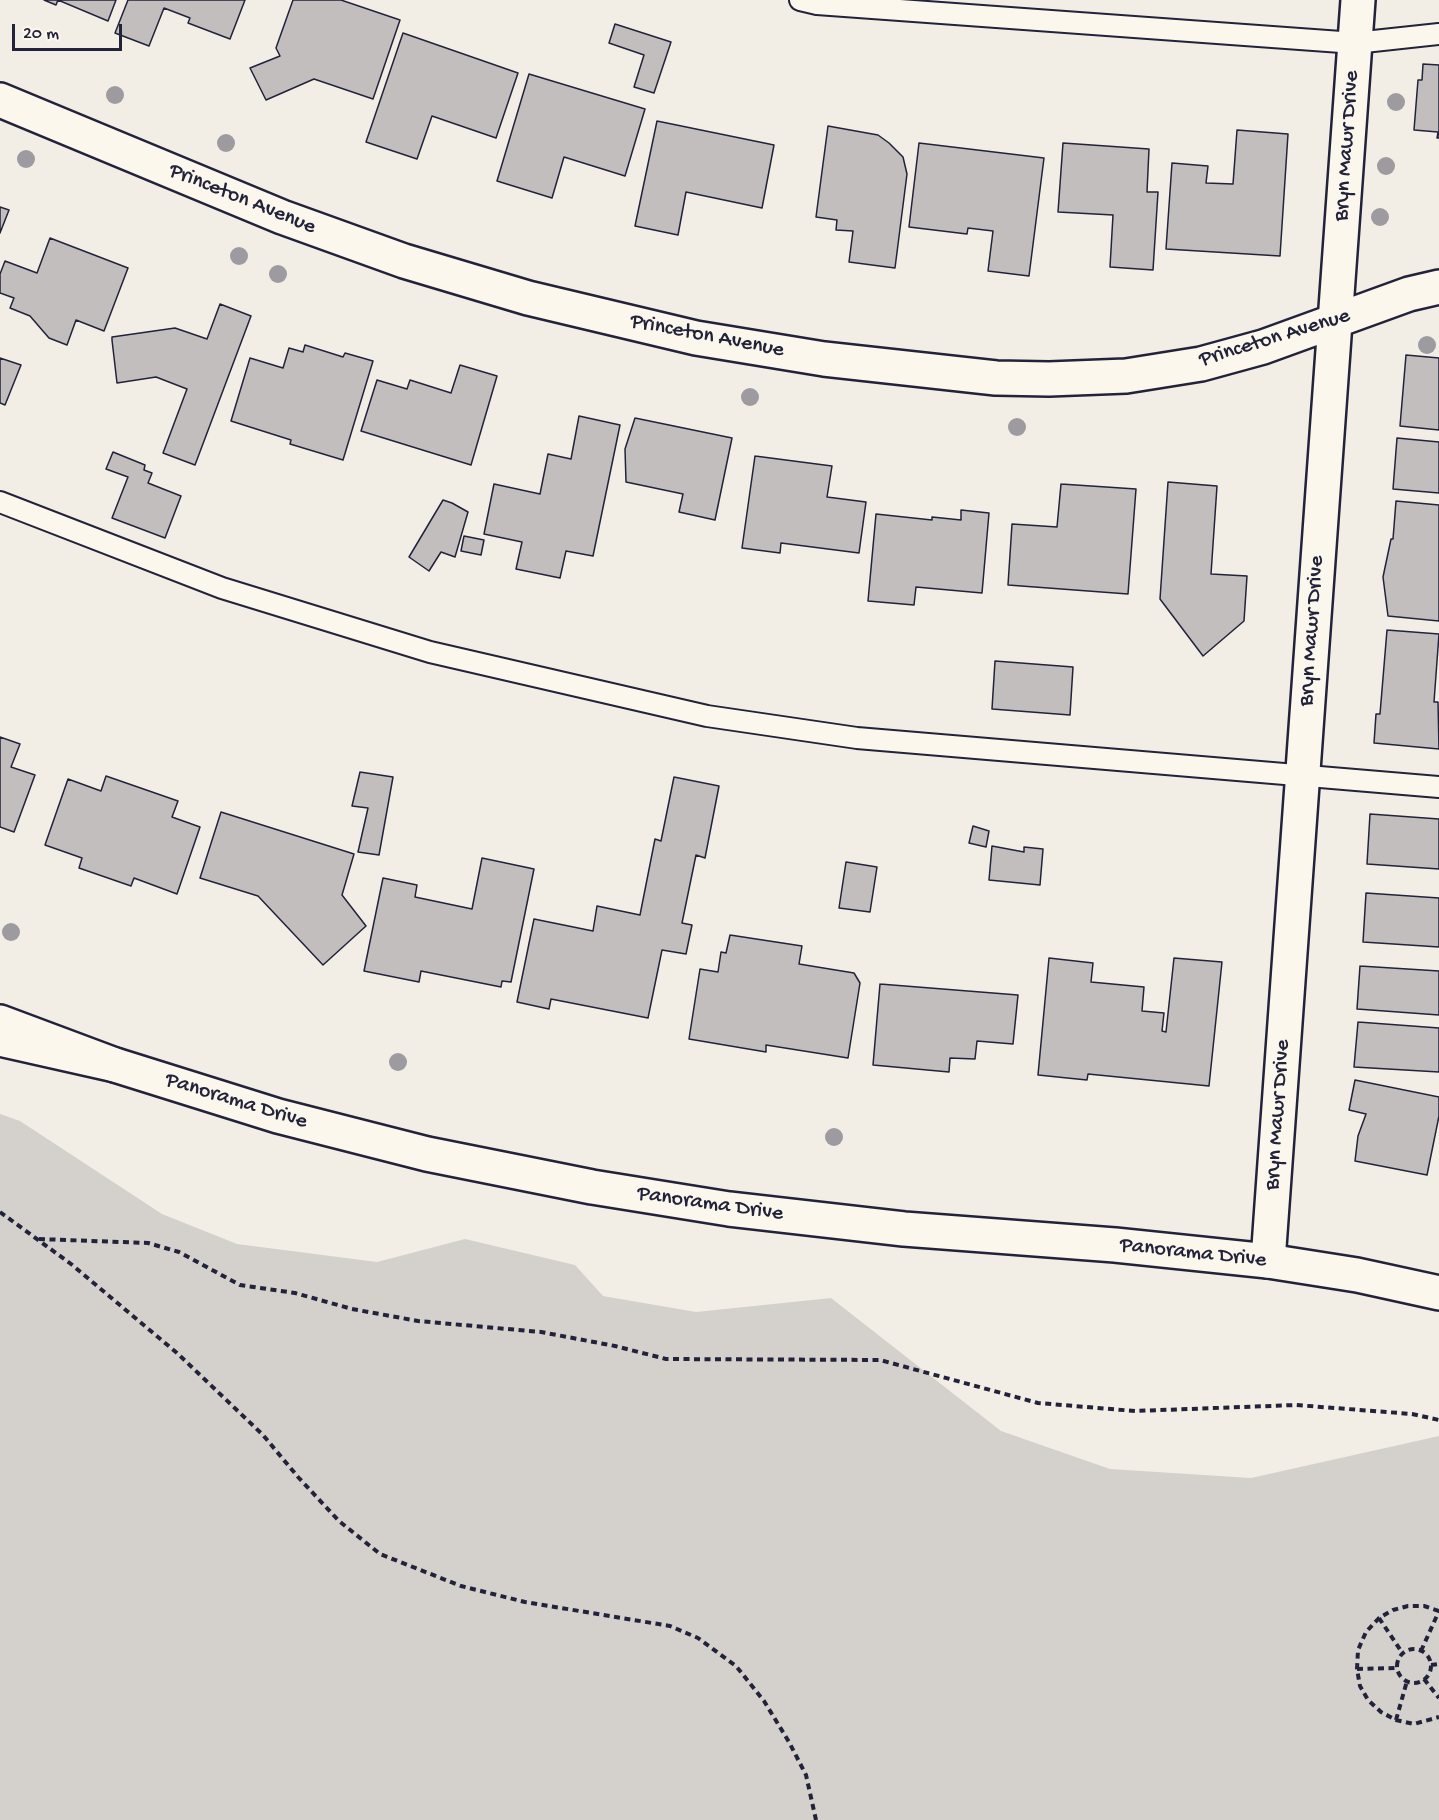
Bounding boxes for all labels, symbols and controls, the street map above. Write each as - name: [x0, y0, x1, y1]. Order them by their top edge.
- scale bar: [15, 12, 124, 50]
- text: 20 m: [23, 24, 59, 45]
- street label: Bryn Mawr Drive: [1330, 70, 1366, 222]
- street label: Princeton Avenue: [165, 159, 319, 241]
- street label: Princeton Avenue: [1196, 304, 1354, 374]
- street label: Princeton Avenue: [628, 309, 786, 365]
- street label: Bryn Mawr Drive: [1295, 555, 1331, 707]
- street label: Bryn Mawr Drive: [1261, 1039, 1297, 1191]
- street label: Panorama Drive: [162, 1068, 310, 1136]
- street label: Panorama Drive: [635, 1182, 785, 1228]
- street label: Panorama Drive: [1118, 1233, 1268, 1275]

